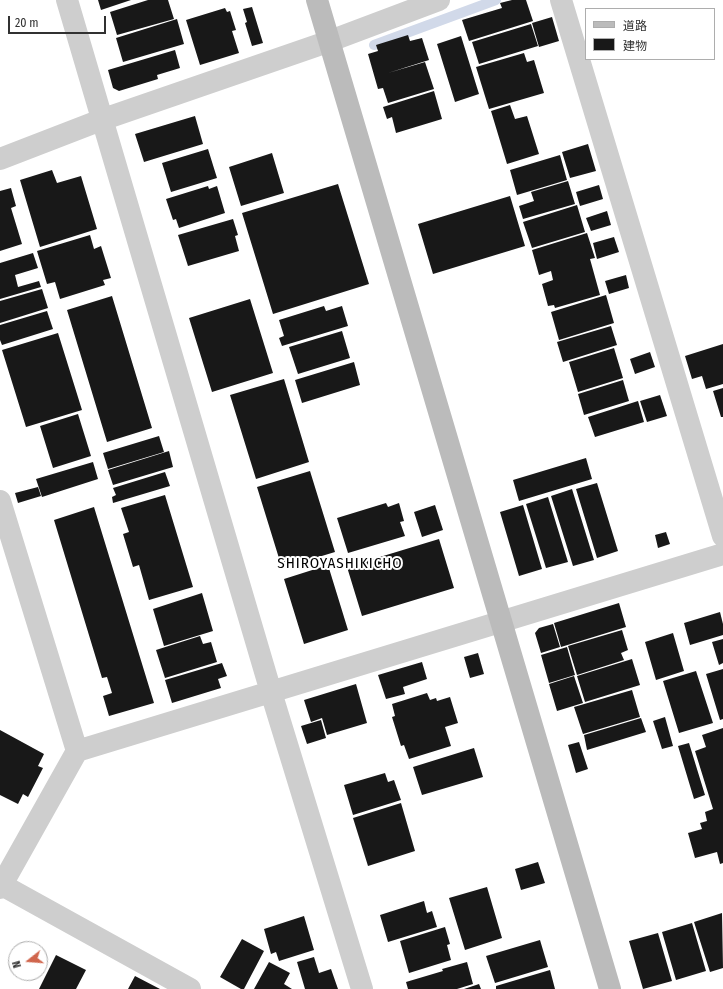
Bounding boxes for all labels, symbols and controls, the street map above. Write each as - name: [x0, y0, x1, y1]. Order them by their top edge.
- scale bar: [10, 8, 108, 34]
- legend: [585, 8, 715, 60]
- text: 20 m: [15, 16, 39, 30]
- text: 道路: [623, 19, 647, 33]
- text: 建物: [623, 39, 647, 53]
- district label: SHIROYASHIKICHO: [277, 555, 403, 573]
- north arrow: [8, 941, 48, 981]
- text: N: [10, 959, 24, 969]

